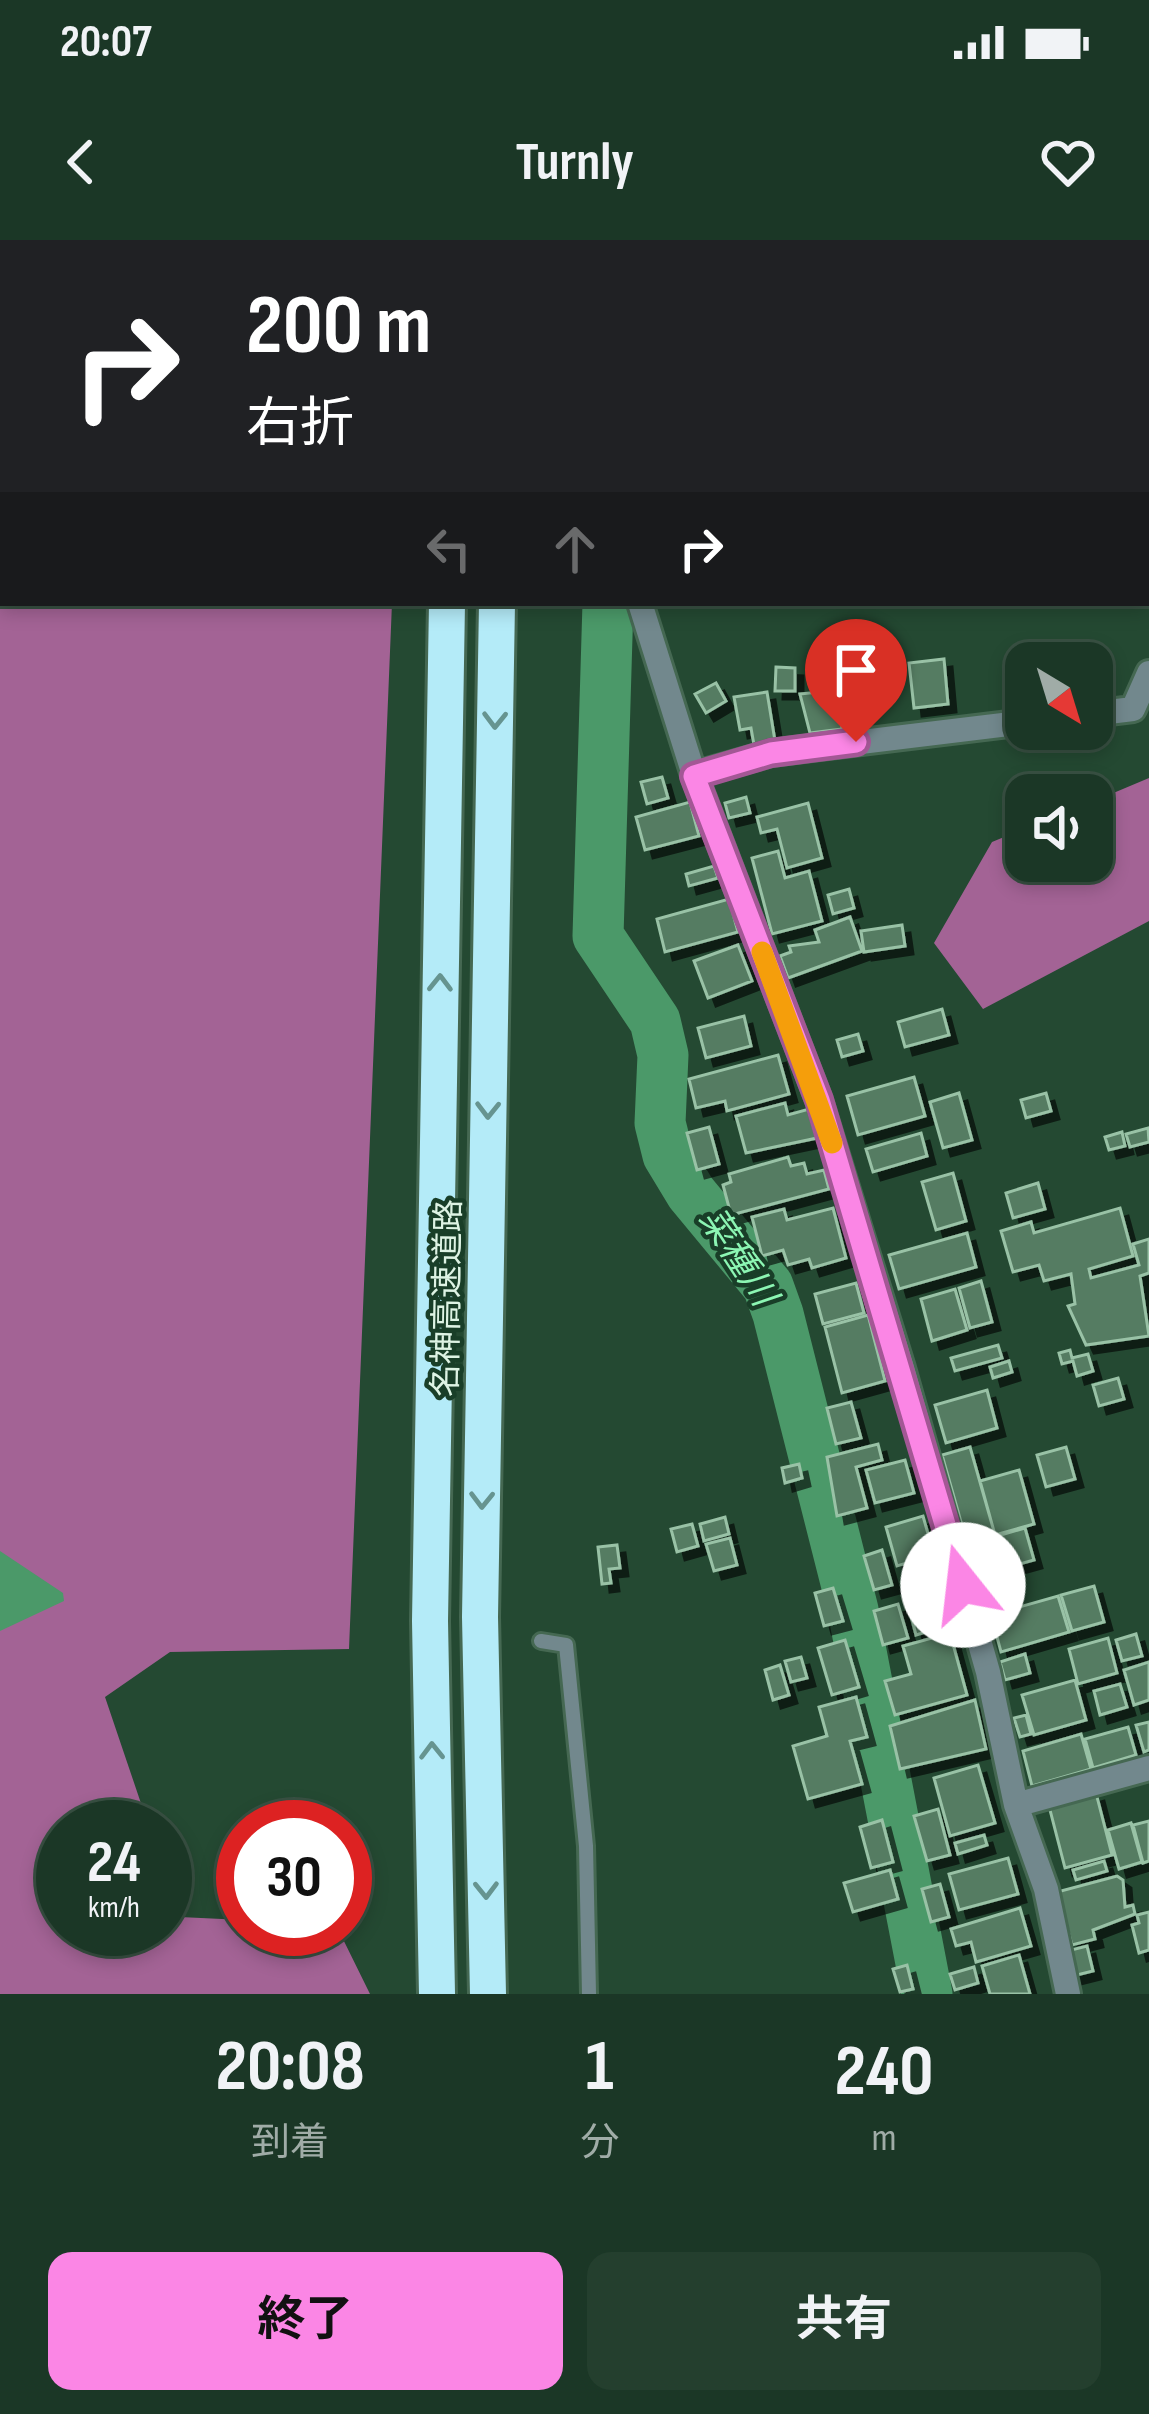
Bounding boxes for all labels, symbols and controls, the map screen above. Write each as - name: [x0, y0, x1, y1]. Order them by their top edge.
- text: 20:07: [60, 15, 152, 70]
- icon: back: [48, 129, 114, 195]
- icon: heart: [1035, 129, 1101, 195]
- text: Turnly: [515, 130, 634, 195]
- text: 200 m: [246, 276, 432, 377]
- icon: right: [48, 288, 204, 444]
- text: 右折: [246, 392, 354, 457]
- icon: left: [416, 516, 482, 582]
- icon: ahead: [542, 516, 608, 582]
- icon: right: [668, 516, 734, 582]
- pin: [805, 619, 907, 742]
- icon: arrive: [823, 637, 889, 703]
- north arrow: [1005, 642, 1113, 750]
- map controls: [1005, 642, 1113, 882]
- one-way arrow: [482, 711, 508, 730]
- button: sound: [1005, 774, 1113, 882]
- one-way arrow: [427, 973, 453, 991]
- one-way arrow: [475, 1101, 501, 1120]
- street label: 名神高速道路: [426, 1199, 470, 1397]
- water label: 菜種川: [689, 1200, 787, 1318]
- one-way arrow: [469, 1492, 495, 1510]
- position arrow: [900, 1522, 1026, 1648]
- one-way arrow: [420, 1741, 446, 1760]
- speed limit sign: 30: [216, 1800, 372, 1956]
- text: 24: [87, 1827, 141, 1899]
- one-way arrow: [472, 1881, 498, 1900]
- text: km/h: [88, 1890, 140, 1926]
- text: 20:08: [215, 2024, 365, 2111]
- text: 1: [586, 2024, 614, 2111]
- text: 240: [835, 2029, 934, 2116]
- text: m: [872, 2115, 897, 2162]
- text: 到着: [251, 2120, 329, 2167]
- text: 分: [580, 2120, 619, 2167]
- button: 終了: [48, 2252, 563, 2390]
- button: 共有: [587, 2252, 1101, 2390]

